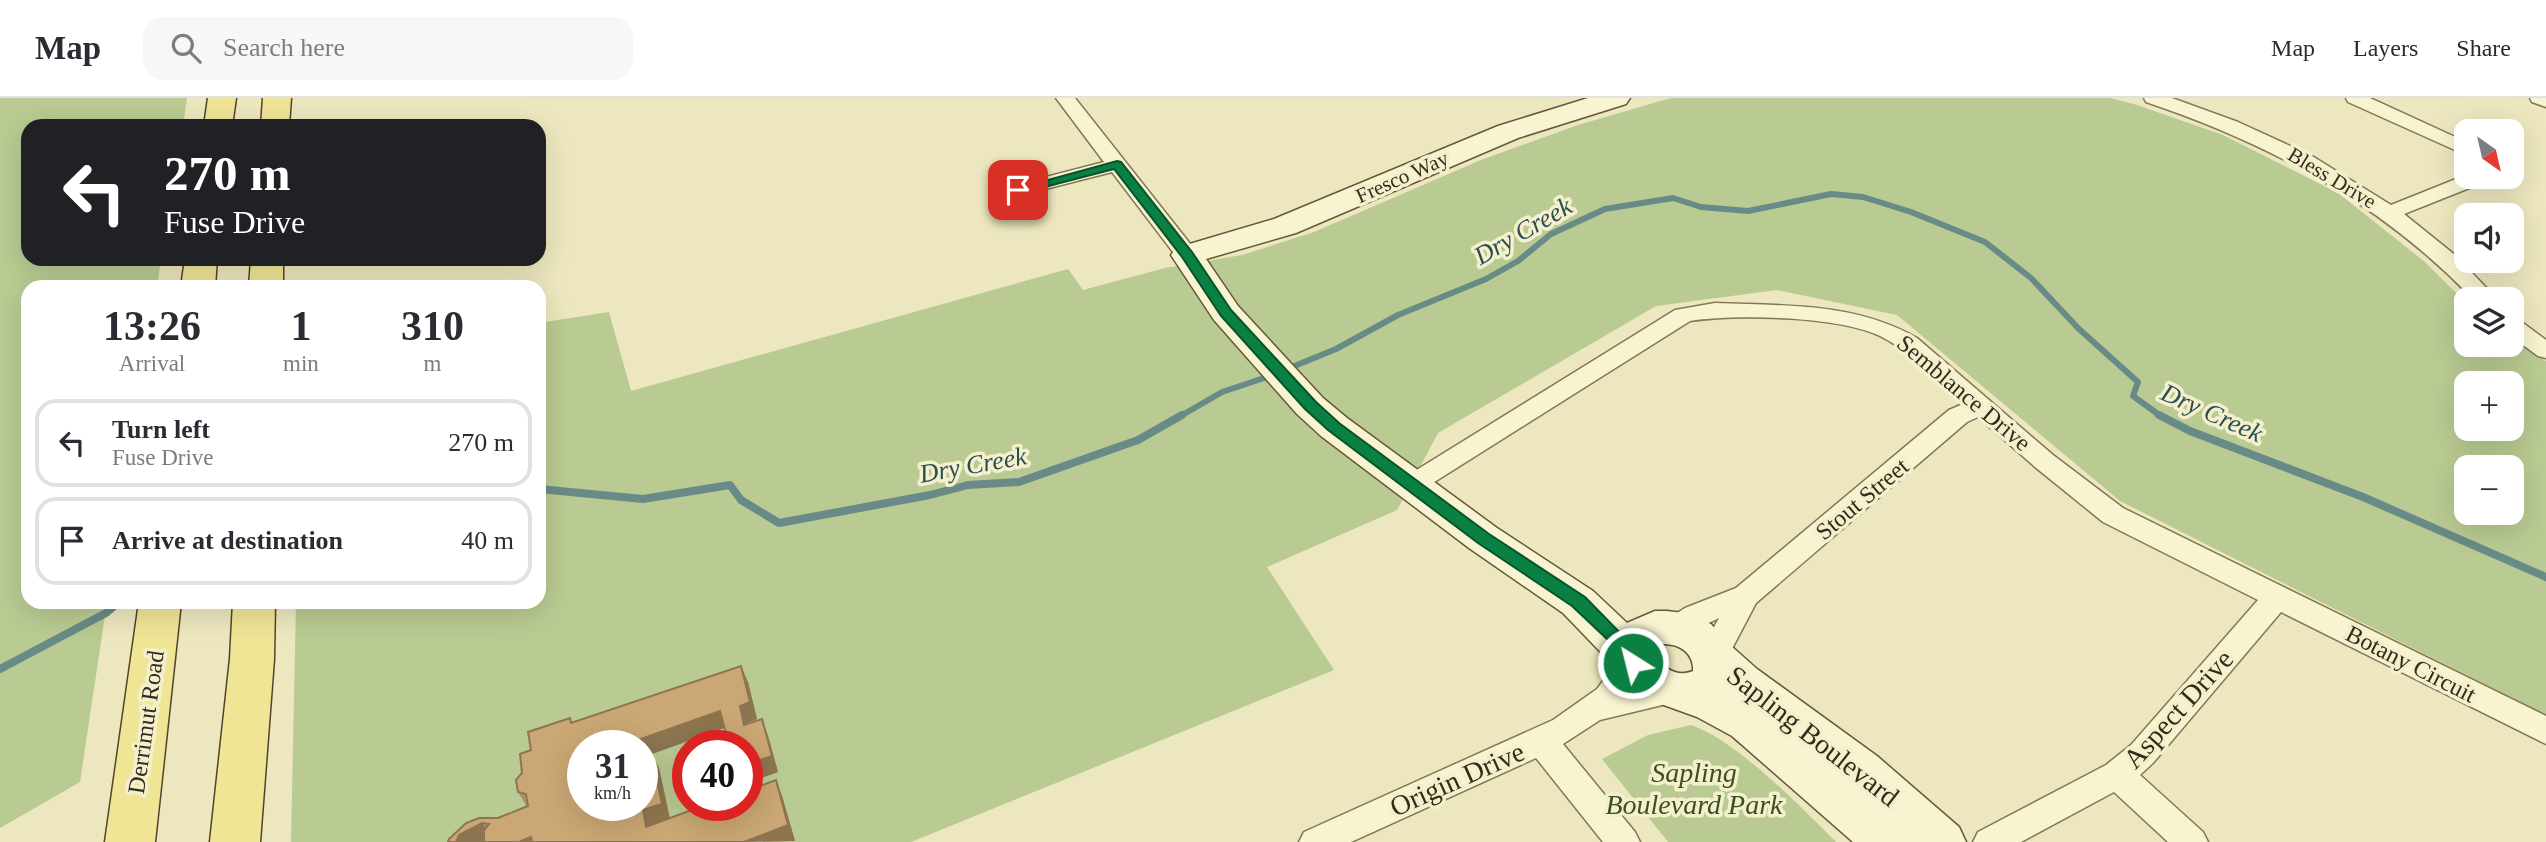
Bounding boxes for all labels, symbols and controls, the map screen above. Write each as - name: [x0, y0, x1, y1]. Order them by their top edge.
- search box: [143, 17, 633, 80]
- icon: search: [167, 29, 205, 67]
- text: Map: [35, 30, 101, 66]
- text: Search here: [223, 33, 345, 62]
- text: Map: [2271, 35, 2315, 61]
- text: Layers: [2353, 35, 2418, 61]
- text: Share: [2456, 35, 2511, 61]
- north arrow: [2454, 119, 2524, 189]
- map controls: [2454, 119, 2524, 525]
- street label: Bless Drive: [2284, 142, 2380, 214]
- text: 270 m: [164, 146, 291, 201]
- street label: Fresco Way: [1352, 146, 1452, 208]
- icon: left: [49, 147, 140, 238]
- pin: [988, 160, 1048, 220]
- icon: arrive: [999, 171, 1037, 209]
- water label: Dry Creek: [1468, 191, 1577, 271]
- button: sound: [2454, 203, 2524, 273]
- text: Fuse Drive: [164, 204, 305, 240]
- button: layers: [2454, 287, 2524, 357]
- text: 13:26: [103, 303, 201, 349]
- text: 1: [290, 303, 311, 349]
- text: 310: [401, 303, 464, 349]
- street label: Semblance Drive: [1892, 330, 2036, 456]
- text: Arrival: [119, 351, 185, 376]
- text: min: [283, 351, 319, 376]
- text: m: [423, 351, 441, 376]
- button: +: [2454, 371, 2524, 441]
- water label: Dry Creek: [2156, 377, 2268, 448]
- text: Turn left: [112, 415, 210, 444]
- icon: left: [53, 424, 91, 462]
- text: 270 m: [448, 428, 514, 457]
- water label: Dry Creek: [916, 441, 1029, 489]
- text: Fuse Drive: [112, 445, 214, 470]
- street label: Stout Street: [1810, 453, 1914, 545]
- button: −: [2454, 455, 2524, 525]
- icon: arrive: [53, 522, 91, 560]
- text: Arrive at destination: [112, 526, 343, 555]
- text: 40 m: [461, 526, 514, 555]
- street label: Botany Circuit: [2342, 620, 2480, 708]
- position arrow: [1596, 626, 1670, 700]
- street label: Aspect Drive: [2117, 643, 2239, 775]
- street label: Derrimut Road: [123, 649, 169, 795]
- street label: Sapling Boulevard: [1721, 659, 1905, 813]
- speed limit sign: 40: [672, 730, 763, 821]
- street label: Origin Drive: [1385, 736, 1529, 822]
- text: 31: [595, 747, 630, 786]
- park label: Sapling Boulevard Park: [1605, 757, 1783, 820]
- text: km/h: [594, 783, 631, 803]

